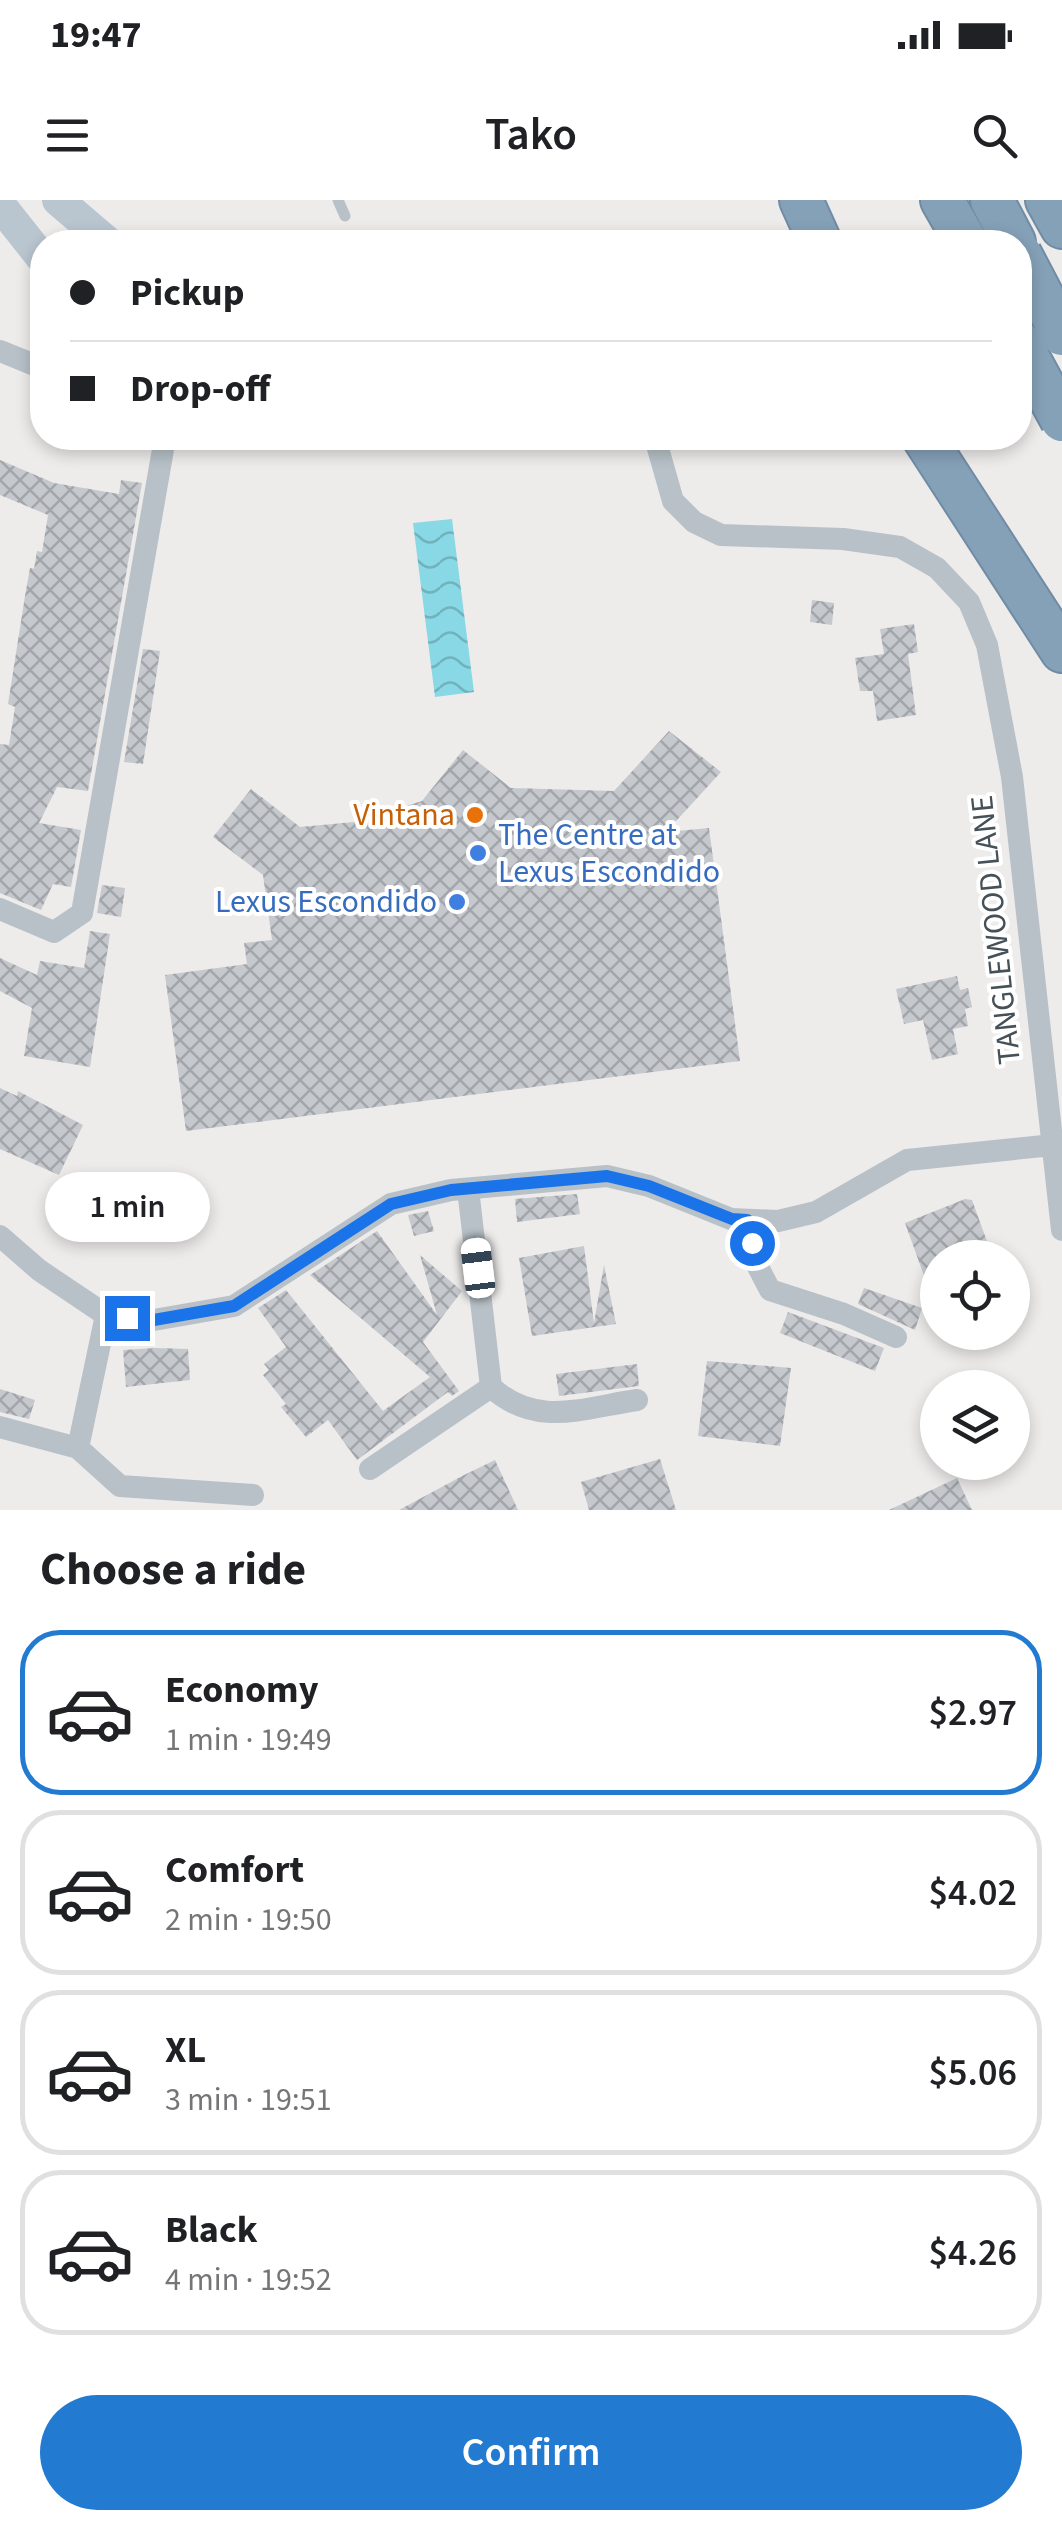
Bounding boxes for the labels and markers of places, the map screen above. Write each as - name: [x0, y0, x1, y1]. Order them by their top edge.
- place label: Vintana: [353, 792, 455, 838]
- marker: Vintana: [464, 804, 486, 826]
- place label: The Centre at Lexus Escondido: [498, 812, 720, 895]
- marker: The Centre at Lexus Escondido: [467, 842, 489, 864]
- place label: Lexus Escondido: [215, 879, 437, 925]
- marker: Lexus Escondido: [446, 891, 468, 913]

